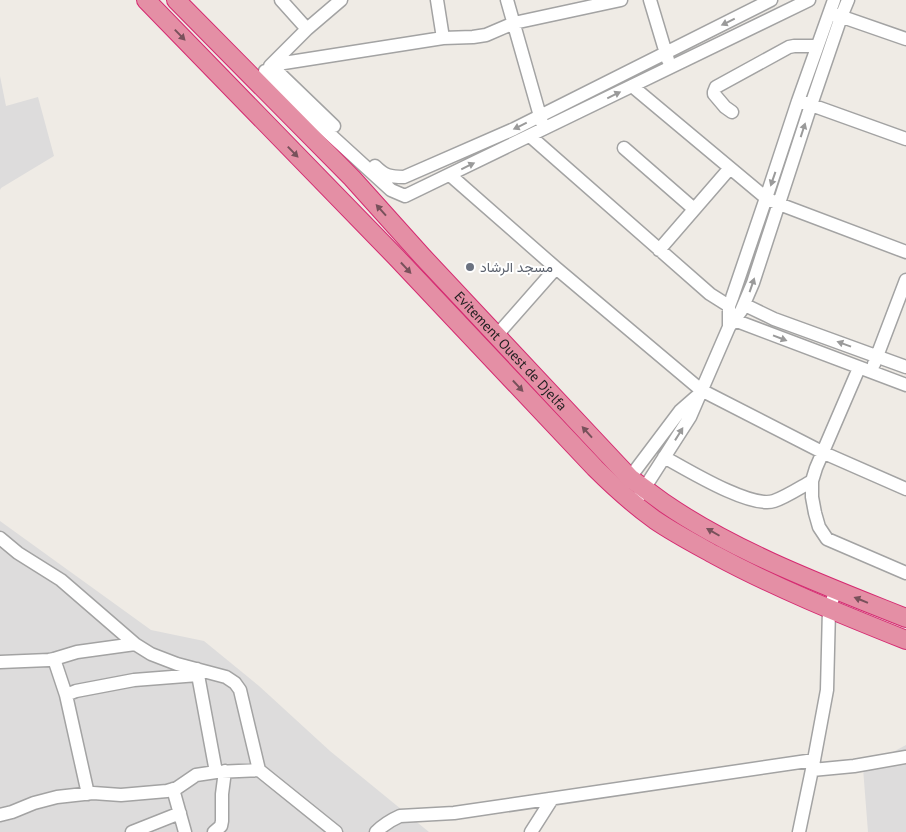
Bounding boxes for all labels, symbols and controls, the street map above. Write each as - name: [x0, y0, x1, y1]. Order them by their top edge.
- one-way arrow: [721, 18, 735, 26]
- one-way arrow: [174, 29, 186, 41]
- one-way arrow: [607, 91, 621, 99]
- one-way arrow: [513, 122, 527, 130]
- one-way arrow: [799, 123, 807, 138]
- one-way arrow: [287, 145, 299, 157]
- one-way arrow: [461, 162, 475, 170]
- one-way arrow: [769, 171, 776, 186]
- one-way arrow: [375, 205, 387, 217]
- place label: مسجد الرشاد: [480, 258, 553, 276]
- marker: مسجد الرشاد: [464, 261, 476, 273]
- one-way arrow: [400, 262, 412, 274]
- one-way arrow: [749, 277, 756, 292]
- street label: Evitement Ouest de Djelfa: [451, 287, 571, 414]
- one-way arrow: [773, 334, 788, 342]
- one-way arrow: [836, 340, 851, 348]
- one-way arrow: [512, 380, 524, 392]
- one-way arrow: [581, 426, 593, 438]
- one-way arrow: [675, 427, 684, 440]
- one-way arrow: [706, 528, 721, 536]
- one-way arrow: [854, 595, 868, 603]

